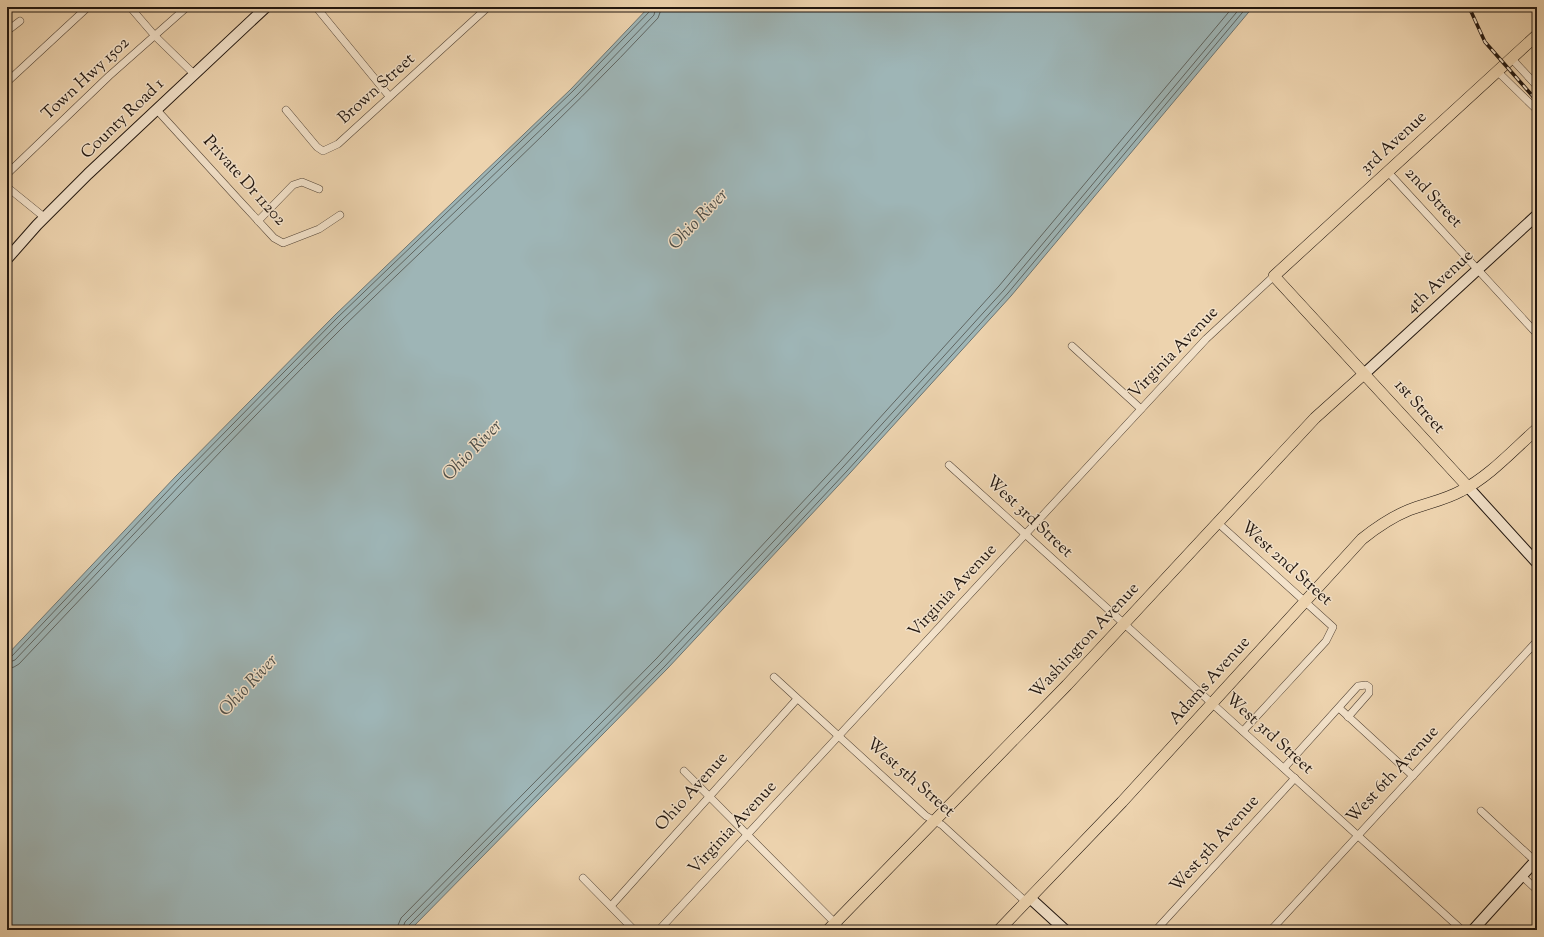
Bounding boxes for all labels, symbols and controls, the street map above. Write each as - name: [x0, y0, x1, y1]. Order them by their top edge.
- street label: Town Hwy 1502: [37, 32, 135, 126]
- street label: Brown Street: [333, 48, 421, 130]
- street label: County Road 1: [76, 73, 170, 165]
- street label: 3rd Avenue: [1355, 106, 1433, 180]
- street label: Private Dr 11202: [197, 131, 291, 231]
- street label: 2nd Street: [1399, 162, 1467, 234]
- water label: Ohio River: [663, 183, 735, 257]
- street label: 4th Avenue: [1401, 244, 1479, 320]
- street label: Virginia Avenue: [1124, 301, 1224, 405]
- street label: 1st Street: [1388, 375, 1450, 440]
- water label: Ohio River: [437, 414, 509, 488]
- street label: West 3rd Street: [980, 470, 1078, 564]
- street label: West 2nd Street: [1235, 516, 1337, 612]
- street label: Virginia Avenue: [903, 539, 1003, 643]
- street label: Washington Avenue: [1025, 578, 1145, 704]
- street label: Adams Avenue: [1164, 631, 1256, 730]
- water label: Ohio River: [213, 649, 285, 723]
- street label: West 3rd Street: [1220, 688, 1319, 780]
- street label: West 6th Avenue: [1341, 721, 1445, 829]
- street label: West 5th Street: [860, 733, 960, 823]
- street label: Ohio Avenue: [650, 747, 734, 837]
- street label: Virginia Avenue: [683, 776, 783, 880]
- street label: West 5th Avenue: [1165, 790, 1265, 898]

